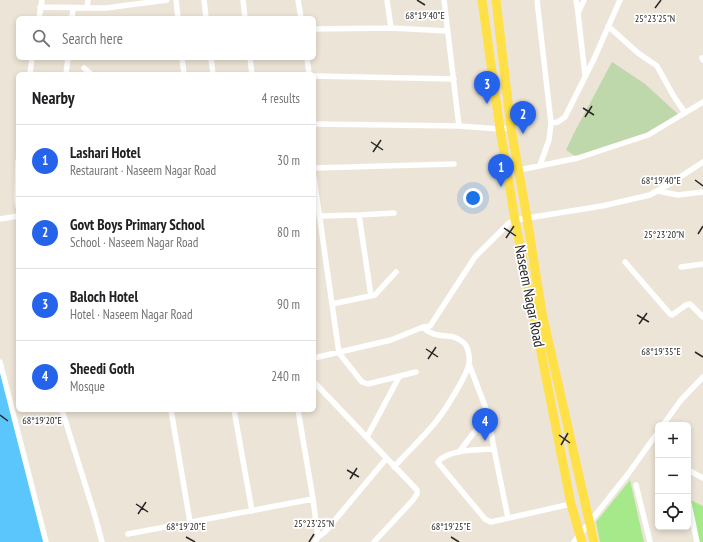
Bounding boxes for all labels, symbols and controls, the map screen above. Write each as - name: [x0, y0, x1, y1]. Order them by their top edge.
- text: 68°19'40"E: [405, 9, 445, 22]
- text: 25°23'25"N: [635, 12, 675, 25]
- search box: [16, 16, 316, 60]
- icon: search: [30, 27, 52, 49]
- text: Search here: [62, 29, 123, 48]
- pin: 3: [474, 71, 500, 104]
- text: Nearby: [32, 87, 75, 109]
- text: 4 results: [261, 90, 300, 107]
- pin: 2: [510, 101, 536, 134]
- text: Lashari Hotel: [70, 143, 141, 162]
- text: 1: [42, 152, 48, 169]
- text: 30 m: [277, 152, 300, 169]
- pin: 1: [488, 154, 514, 187]
- text: Restaurant · Naseem Nagar Road: [70, 162, 216, 179]
- text: 68°19'40"E: [641, 174, 681, 187]
- your location: [463, 188, 483, 208]
- text: Govt Boys Primary School: [70, 215, 205, 234]
- text: 2: [42, 224, 48, 241]
- text: 80 m: [277, 224, 300, 241]
- text: 25°23'20"N: [644, 228, 684, 241]
- text: School · Naseem Nagar Road: [70, 234, 198, 251]
- street label: Naseem Nagar Road: [511, 243, 549, 349]
- text: Baloch Hotel: [70, 287, 138, 306]
- text: 3: [42, 296, 48, 313]
- text: 90 m: [277, 296, 300, 313]
- text: Hotel · Naseem Nagar Road: [70, 306, 193, 323]
- text: 68°19'35"E: [641, 345, 681, 358]
- text: Sheedi Goth: [70, 359, 134, 378]
- text: 4: [42, 368, 48, 385]
- text: 240 m: [271, 368, 300, 385]
- text: Mosque: [70, 378, 105, 395]
- pin: 4: [472, 408, 498, 441]
- text: 68°19'20"E: [22, 414, 62, 427]
- map controls: [655, 422, 691, 530]
- button: +: [655, 422, 691, 458]
- button: −: [655, 458, 691, 494]
- button: locate: [655, 494, 691, 530]
- text: 25°23'25"N: [294, 517, 334, 530]
- text: 68°19'20"E: [166, 520, 206, 533]
- text: 68°19'25"E: [431, 520, 471, 533]

